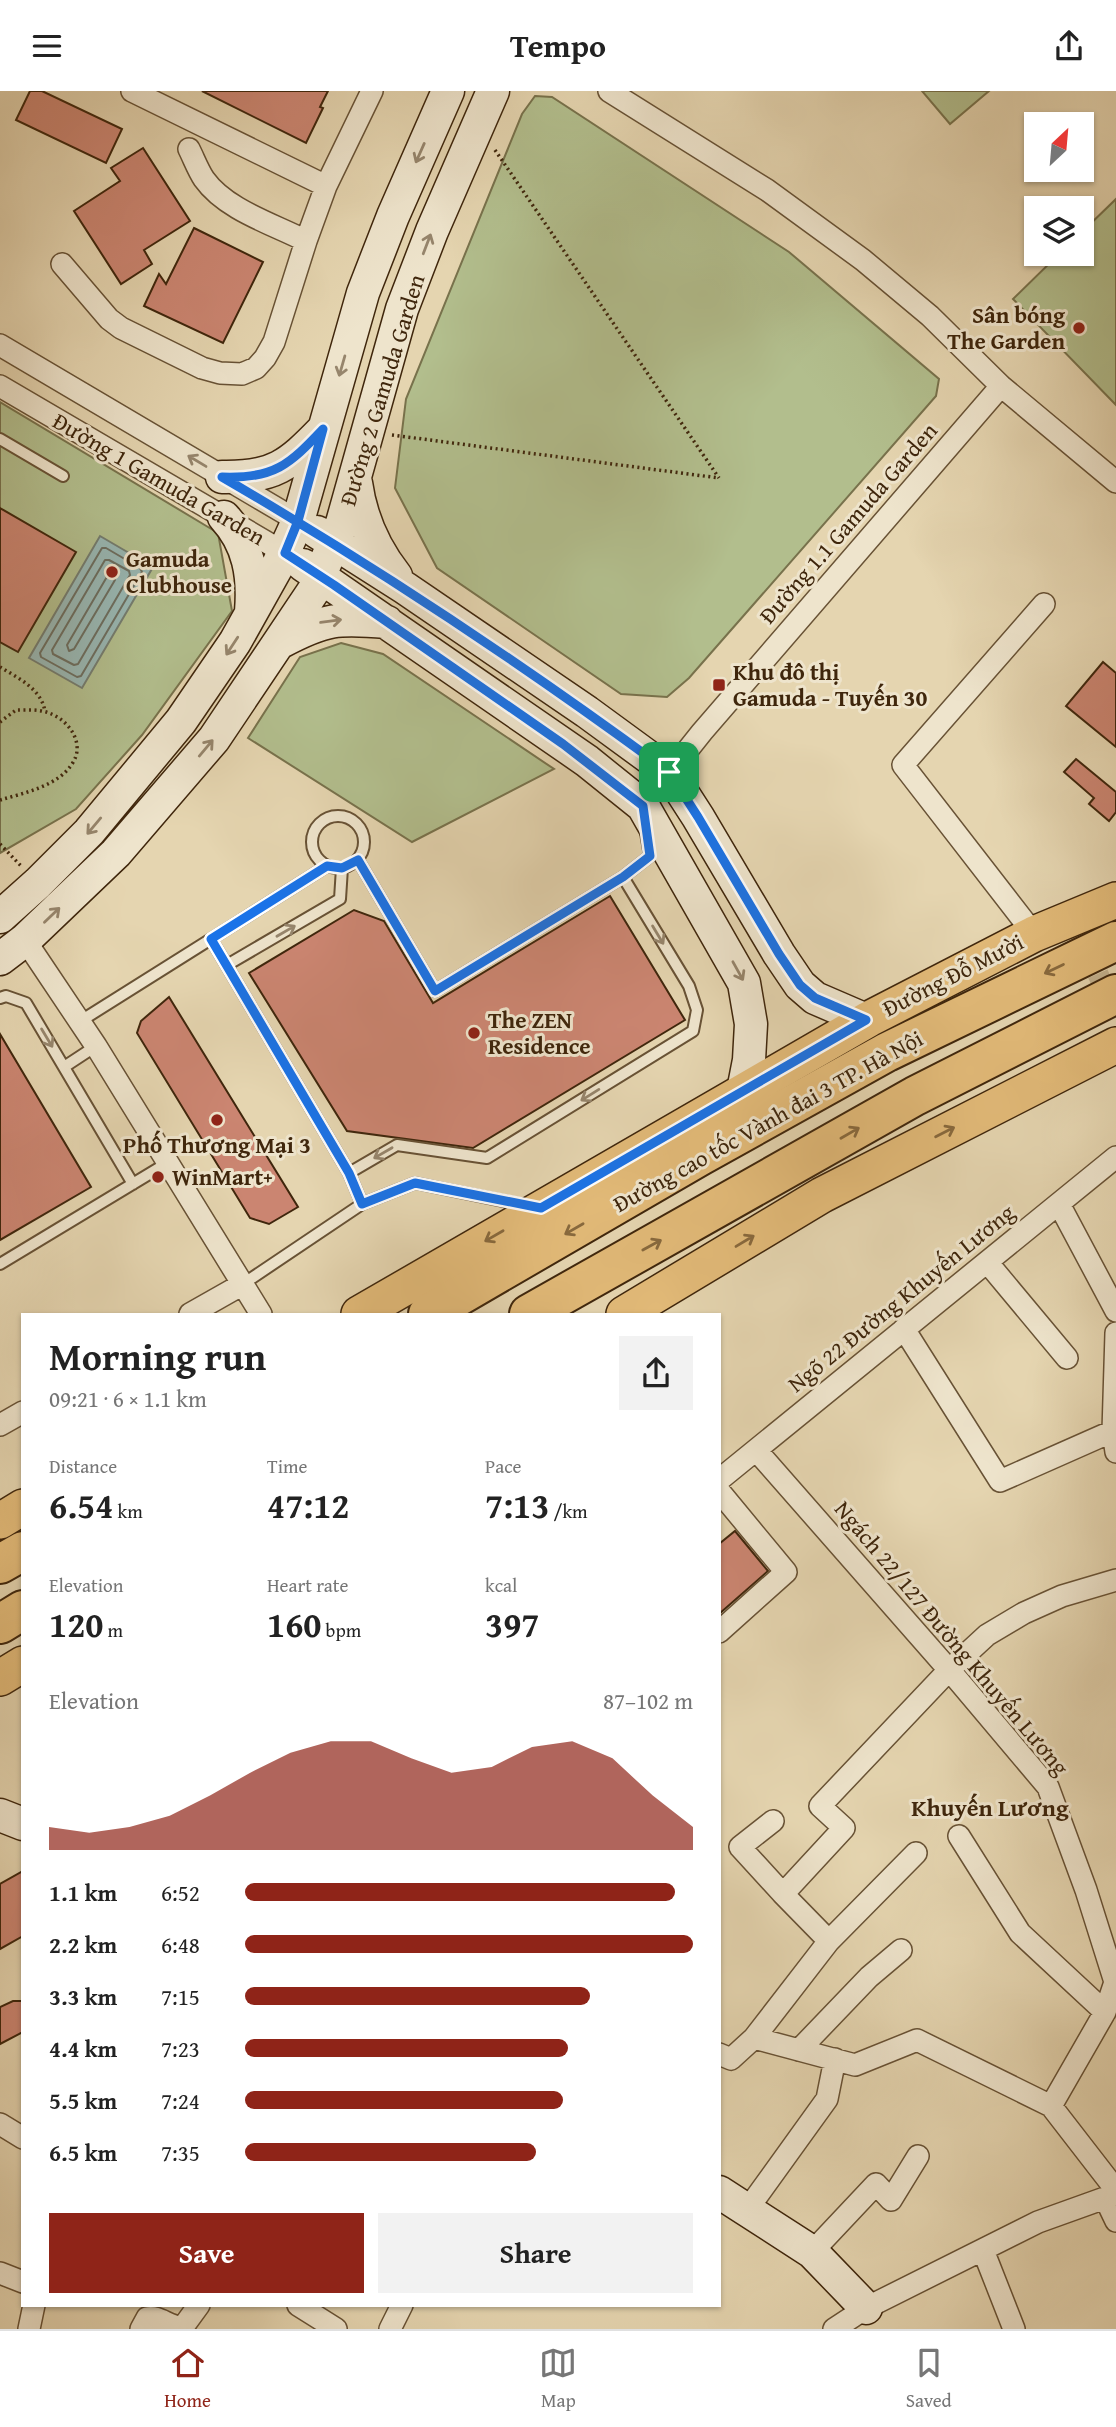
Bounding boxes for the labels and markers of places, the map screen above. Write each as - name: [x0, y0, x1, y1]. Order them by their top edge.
- place label: Sân bóng The Garden: [947, 298, 1066, 357]
- marker: Sân bóng The Garden: [1071, 320, 1087, 336]
- place label: Gamuda Clubhouse: [126, 542, 232, 601]
- marker: Gamuda Clubhouse: [104, 564, 120, 580]
- place label: Khu đô thị Gamuda - Tuyến 30: [733, 655, 928, 714]
- marker: Khu đô thị Gamuda - Tuyến 30: [711, 677, 727, 693]
- pin: [639, 742, 699, 802]
- place label: The ZEN Residence: [488, 1003, 591, 1062]
- marker: The ZEN Residence: [466, 1025, 482, 1041]
- marker: Phố Thương Mại 3: [209, 1112, 225, 1128]
- place label: Phố Thương Mại 3: [123, 1128, 311, 1161]
- place label: WinMart+: [172, 1160, 273, 1193]
- marker: WinMart+: [150, 1169, 166, 1185]

